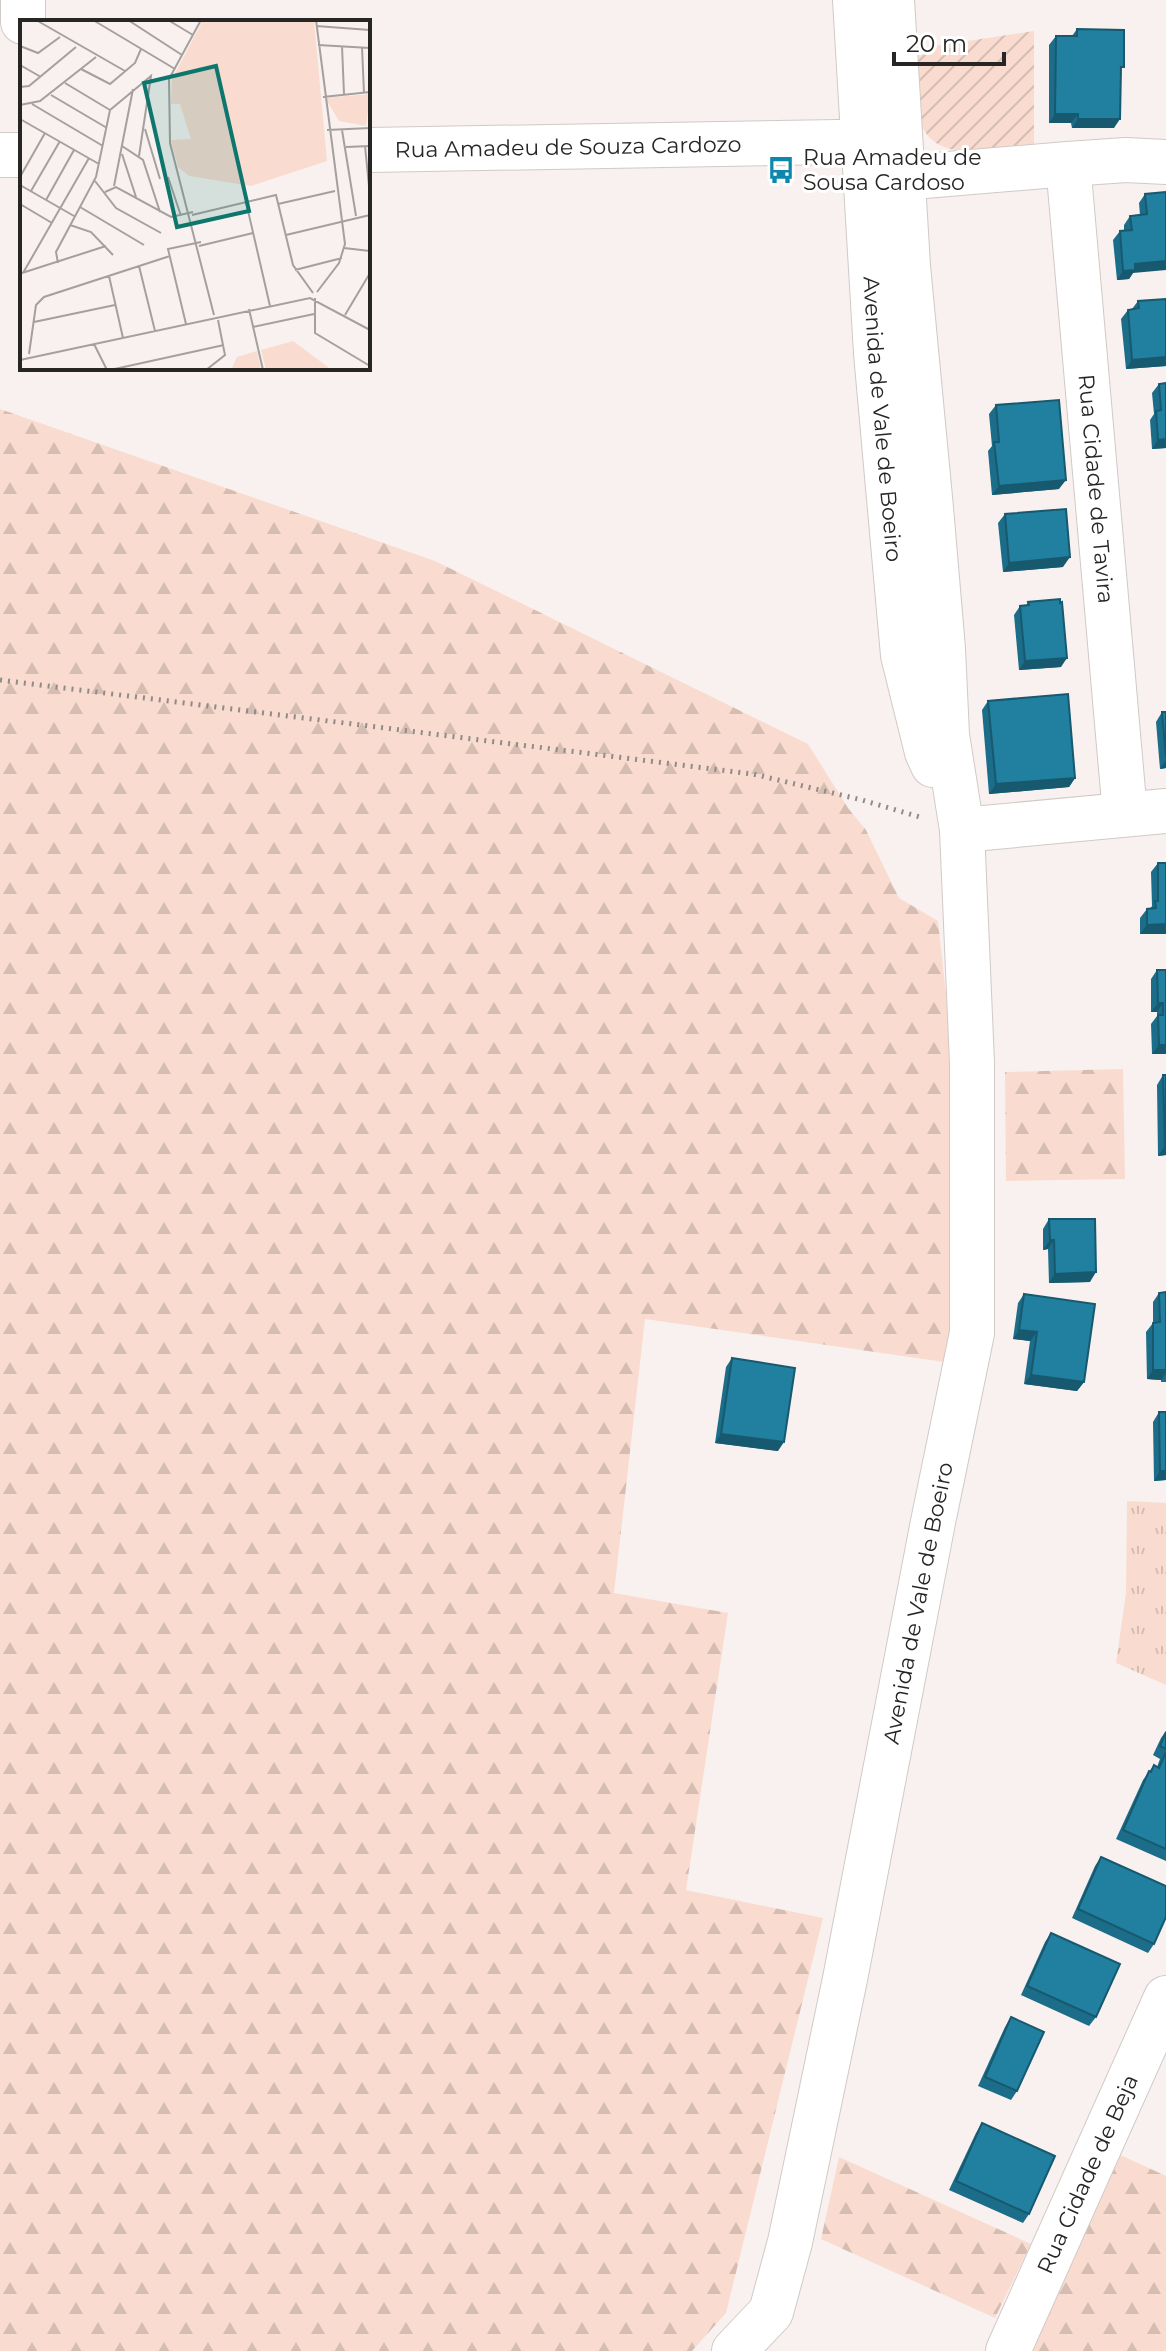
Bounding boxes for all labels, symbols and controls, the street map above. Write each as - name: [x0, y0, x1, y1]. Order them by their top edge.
- scale bar: [894, 16, 1004, 66]
- inset map: [20, 20, 370, 370]
- text: 20 m: [906, 29, 967, 58]
- street label: Rua Amadeu de Souza Cardozo: [394, 131, 742, 164]
- place label: Rua Amadeu de Sousa Cardoso: [803, 144, 982, 196]
- bus stop icon: Rua Amadeu de Sousa Cardoso: [766, 155, 796, 185]
- street label: Avenida de Vale de Boeiro: [857, 275, 908, 563]
- street label: Rua Cidade de Tavira: [1072, 373, 1119, 605]
- street label: Avenida de Vale de Boeiro: [878, 1460, 959, 1746]
- street label: Rua Cidade de Beja: [1031, 2070, 1144, 2278]

